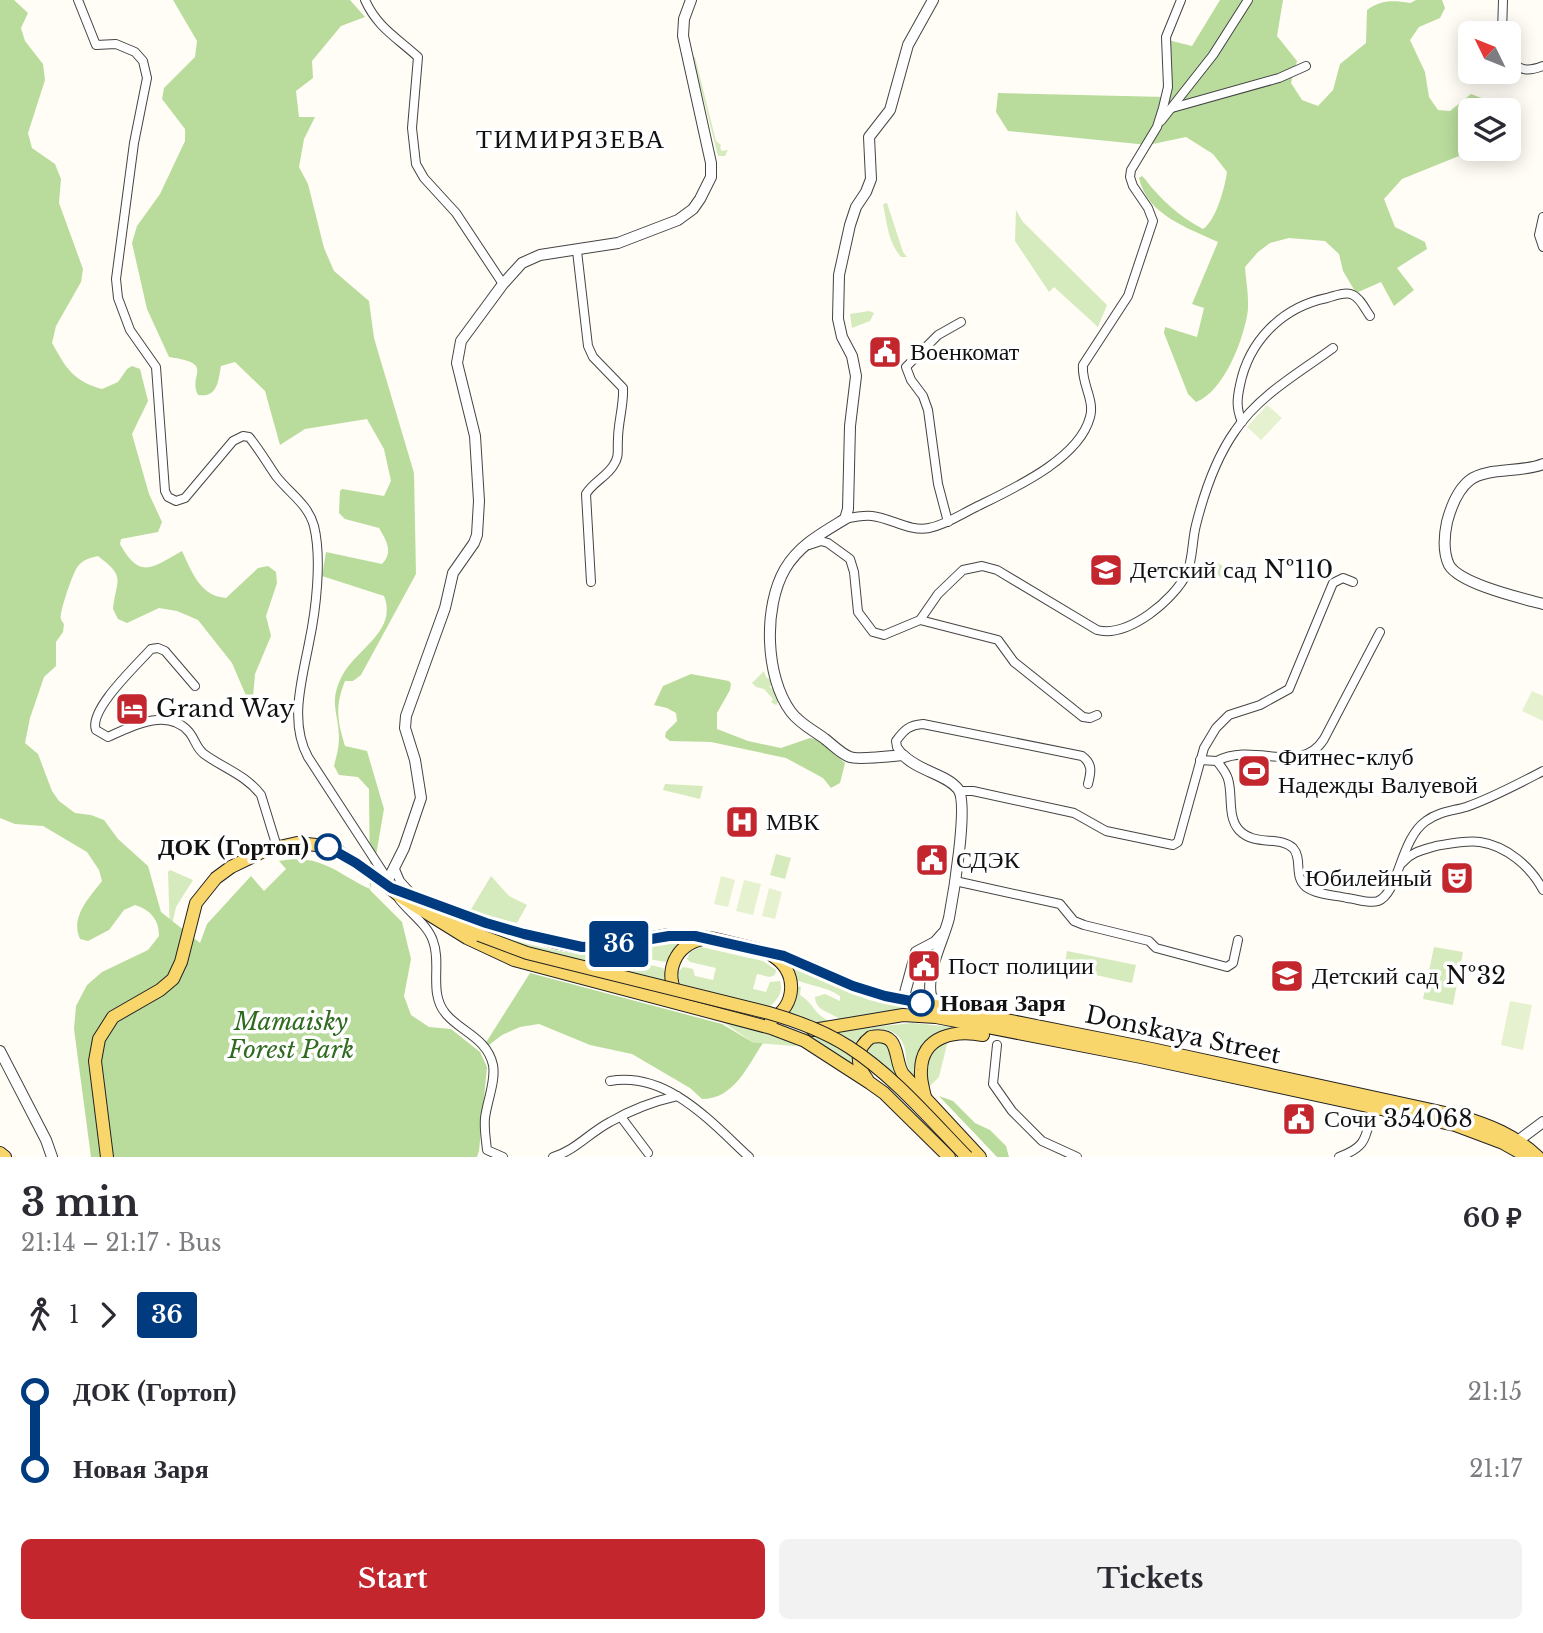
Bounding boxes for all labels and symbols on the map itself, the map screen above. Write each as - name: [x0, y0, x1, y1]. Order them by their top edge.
- north arrow: [1458, 21, 1521, 84]
- district label: ТИМИРЯЗЕВА: [476, 123, 666, 155]
- public building icon: Военкомат: [866, 333, 904, 371]
- place label: Военкомат: [910, 337, 1020, 366]
- school or university icon: Детский сад №110: [1087, 551, 1125, 589]
- place label: Детский сад №110: [1130, 555, 1333, 584]
- hotel icon: Grand Way: [113, 690, 151, 728]
- place label: Grand Way: [156, 694, 295, 723]
- place label: Фитнес-клуб Надежды Валуевой: [1278, 742, 1478, 799]
- sports icon: Фитнес-клуб Надежды Валуевой: [1235, 752, 1273, 790]
- hospital icon: МВК: [723, 803, 761, 841]
- place label: МВК: [766, 807, 820, 836]
- place label: ДОК (Гортоп): [158, 832, 309, 861]
- marker: ДОК (Гортоп): [315, 834, 341, 860]
- public building icon: СДЭК: [913, 841, 951, 879]
- place label: СДЭК: [956, 845, 1021, 874]
- theatre icon: Юбилейный: [1438, 859, 1476, 897]
- place label: Юбилейный: [1305, 863, 1432, 892]
- line badge: 36: [588, 921, 650, 967]
- public building icon: Пост полиции: [905, 947, 943, 985]
- place label: Пост полиции: [948, 951, 1094, 980]
- school or university icon: Детский сад №32: [1268, 957, 1306, 995]
- place label: Детский сад №32: [1312, 961, 1506, 990]
- place label: Новая Заря: [940, 988, 1065, 1017]
- marker: Новая Заря: [908, 990, 934, 1016]
- street label: Donskaya Street: [1083, 1000, 1284, 1069]
- park label: Mamaisky Forest Park: [227, 1007, 354, 1064]
- public building icon: Сочи 354068: [1280, 1100, 1318, 1138]
- place label: Сочи 354068: [1324, 1104, 1473, 1133]

